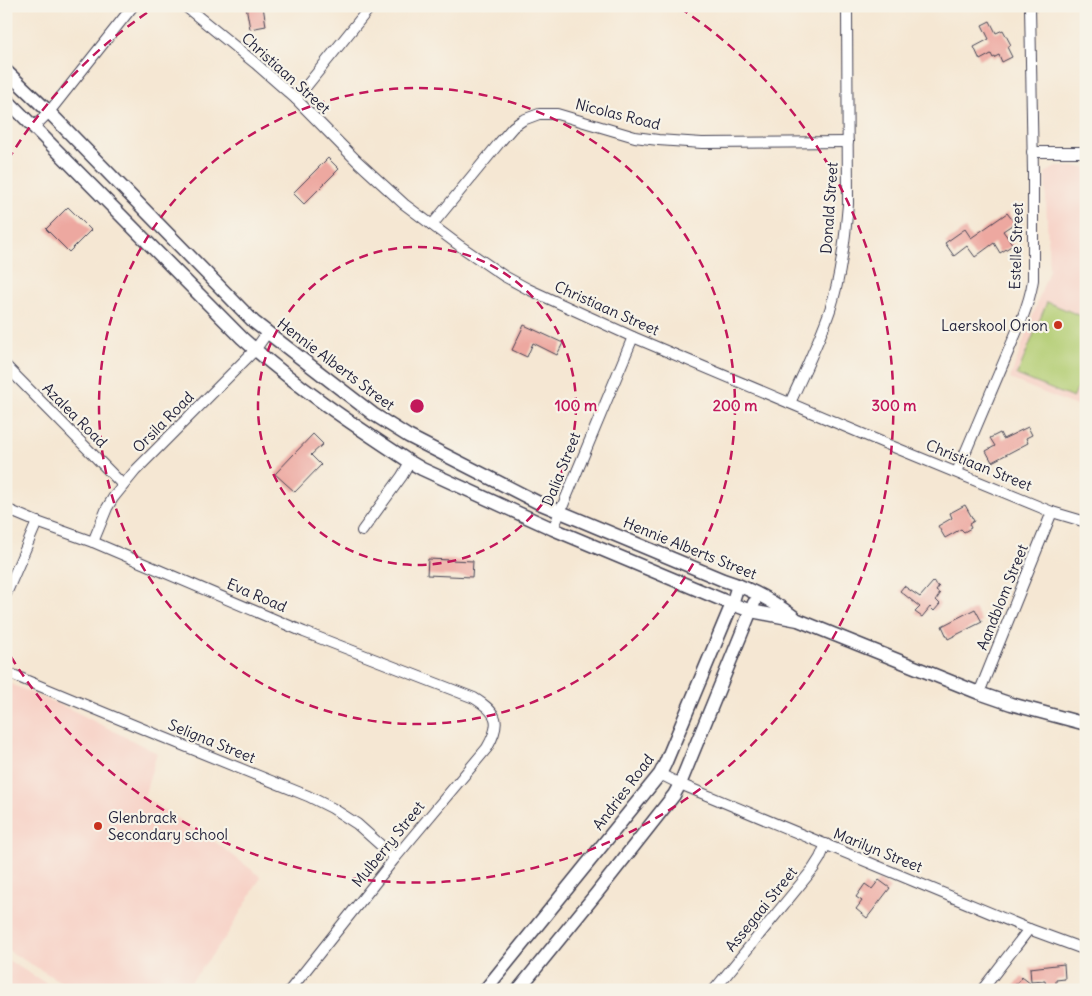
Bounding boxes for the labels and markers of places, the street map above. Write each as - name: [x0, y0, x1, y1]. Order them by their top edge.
- place label: Laerskool Orion: [941, 316, 1048, 335]
- marker: Laerskool Orion: [1052, 319, 1064, 331]
- centre of rings: [408, 397, 426, 415]
- place label: Glenbrack Secondary school: [108, 808, 228, 844]
- marker: Glenbrack Secondary school: [92, 820, 104, 832]

